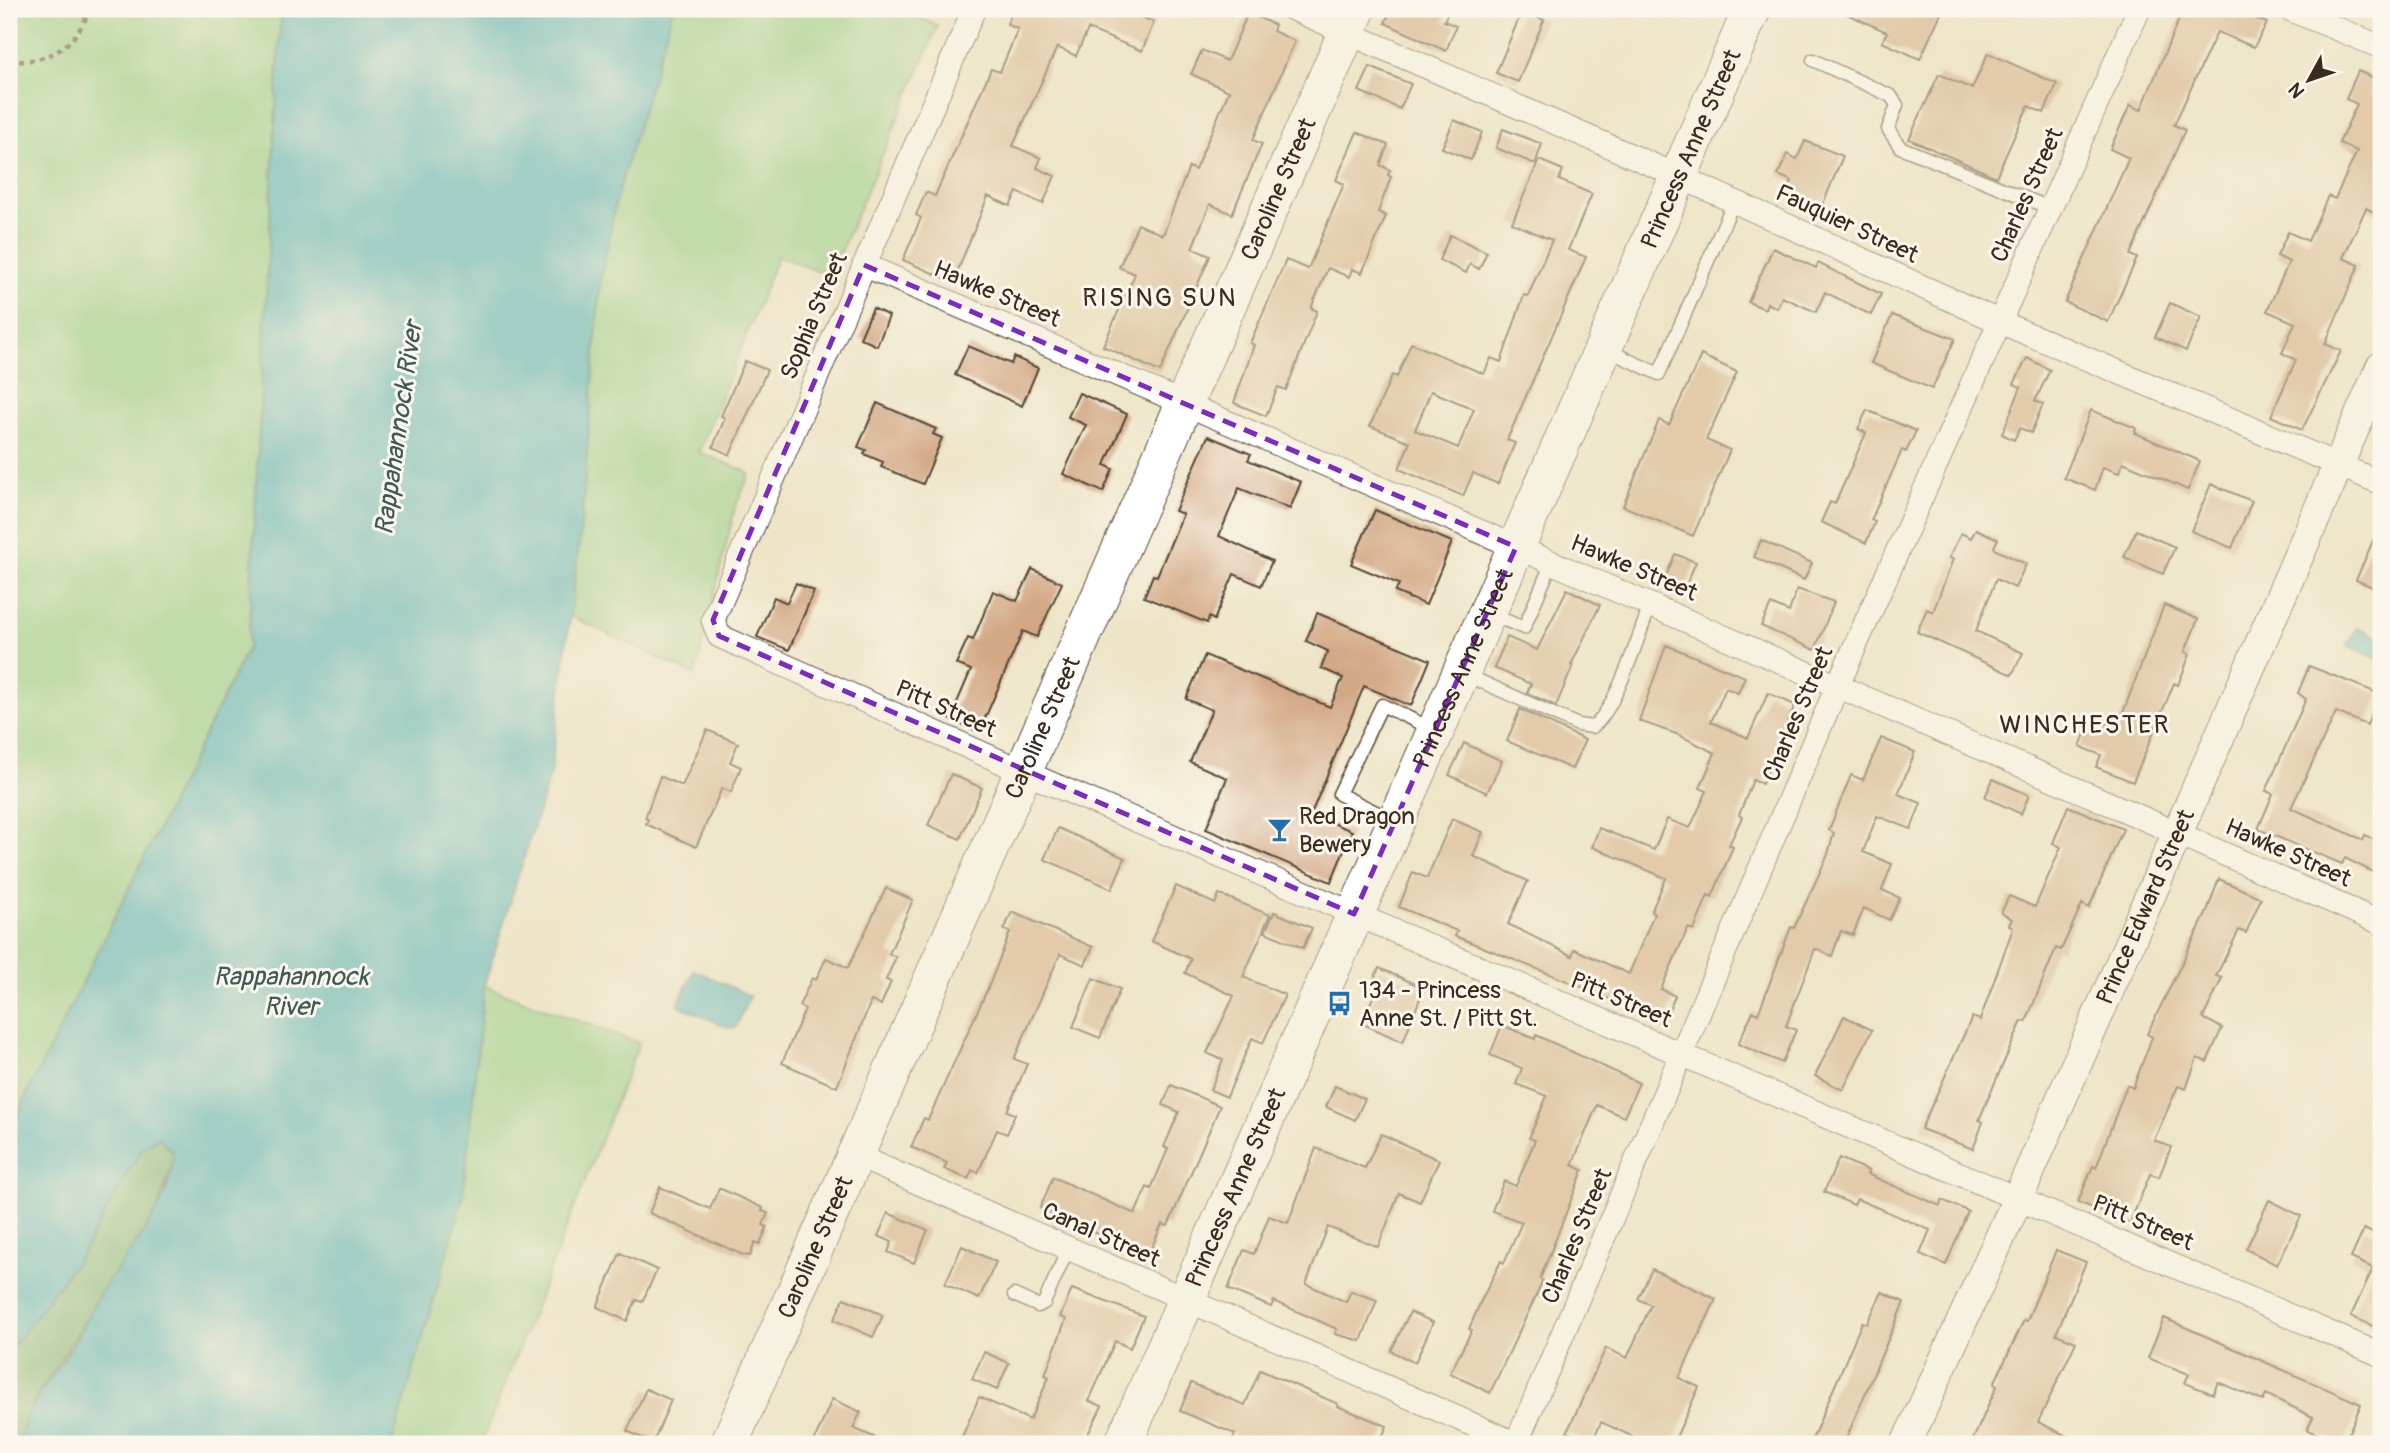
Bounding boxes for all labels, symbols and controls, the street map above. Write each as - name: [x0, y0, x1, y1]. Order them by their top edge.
- street label: Princess Anne Street: [1634, 45, 1747, 253]
- north arrow: [2274, 46, 2344, 116]
- text: N: [2283, 78, 2310, 103]
- street label: Caroline Street: [1234, 113, 1322, 265]
- street label: Charles Street: [1984, 123, 2070, 267]
- street label: Fauquier Street: [1771, 178, 1923, 270]
- street label: Sophia Street: [774, 248, 854, 384]
- street label: Hawke Street: [929, 254, 1065, 334]
- district label: RISING SUN: [1082, 282, 1238, 314]
- water label: Rappahannock River: [368, 316, 430, 537]
- street label: Hawke Street: [1566, 528, 1702, 608]
- street label: Princess Anne Street: [1407, 564, 1520, 772]
- street label: Charles Street: [1756, 642, 1840, 786]
- street label: Caroline Street: [999, 652, 1087, 803]
- street label: Pitt Street: [891, 674, 1001, 744]
- district label: WINCHESTER: [1999, 709, 2171, 741]
- place label: Red Dragon Bewery: [1299, 802, 1415, 859]
- street label: Prince Edward Street: [2090, 804, 2201, 1009]
- street label: Hawke Street: [2221, 812, 2356, 894]
- bar icon: Red Dragon Bewery: [1265, 816, 1293, 844]
- water label: Rappahannock River: [213, 961, 371, 1023]
- street label: Pitt Street: [1566, 966, 1676, 1034]
- place label: 134 - Princess Anne St. / Pitt St.: [1359, 976, 1538, 1033]
- bus stop icon: 134 - Princess Anne St. / Pitt St.: [1325, 990, 1353, 1018]
- street label: Princess Anne Street: [1179, 1083, 1292, 1292]
- street label: Charles Street: [1535, 1164, 1619, 1308]
- street label: Caroline Street: [771, 1171, 859, 1323]
- street label: Pitt Street: [2088, 1189, 2198, 1257]
- street label: Canal Street: [1038, 1196, 1165, 1274]

